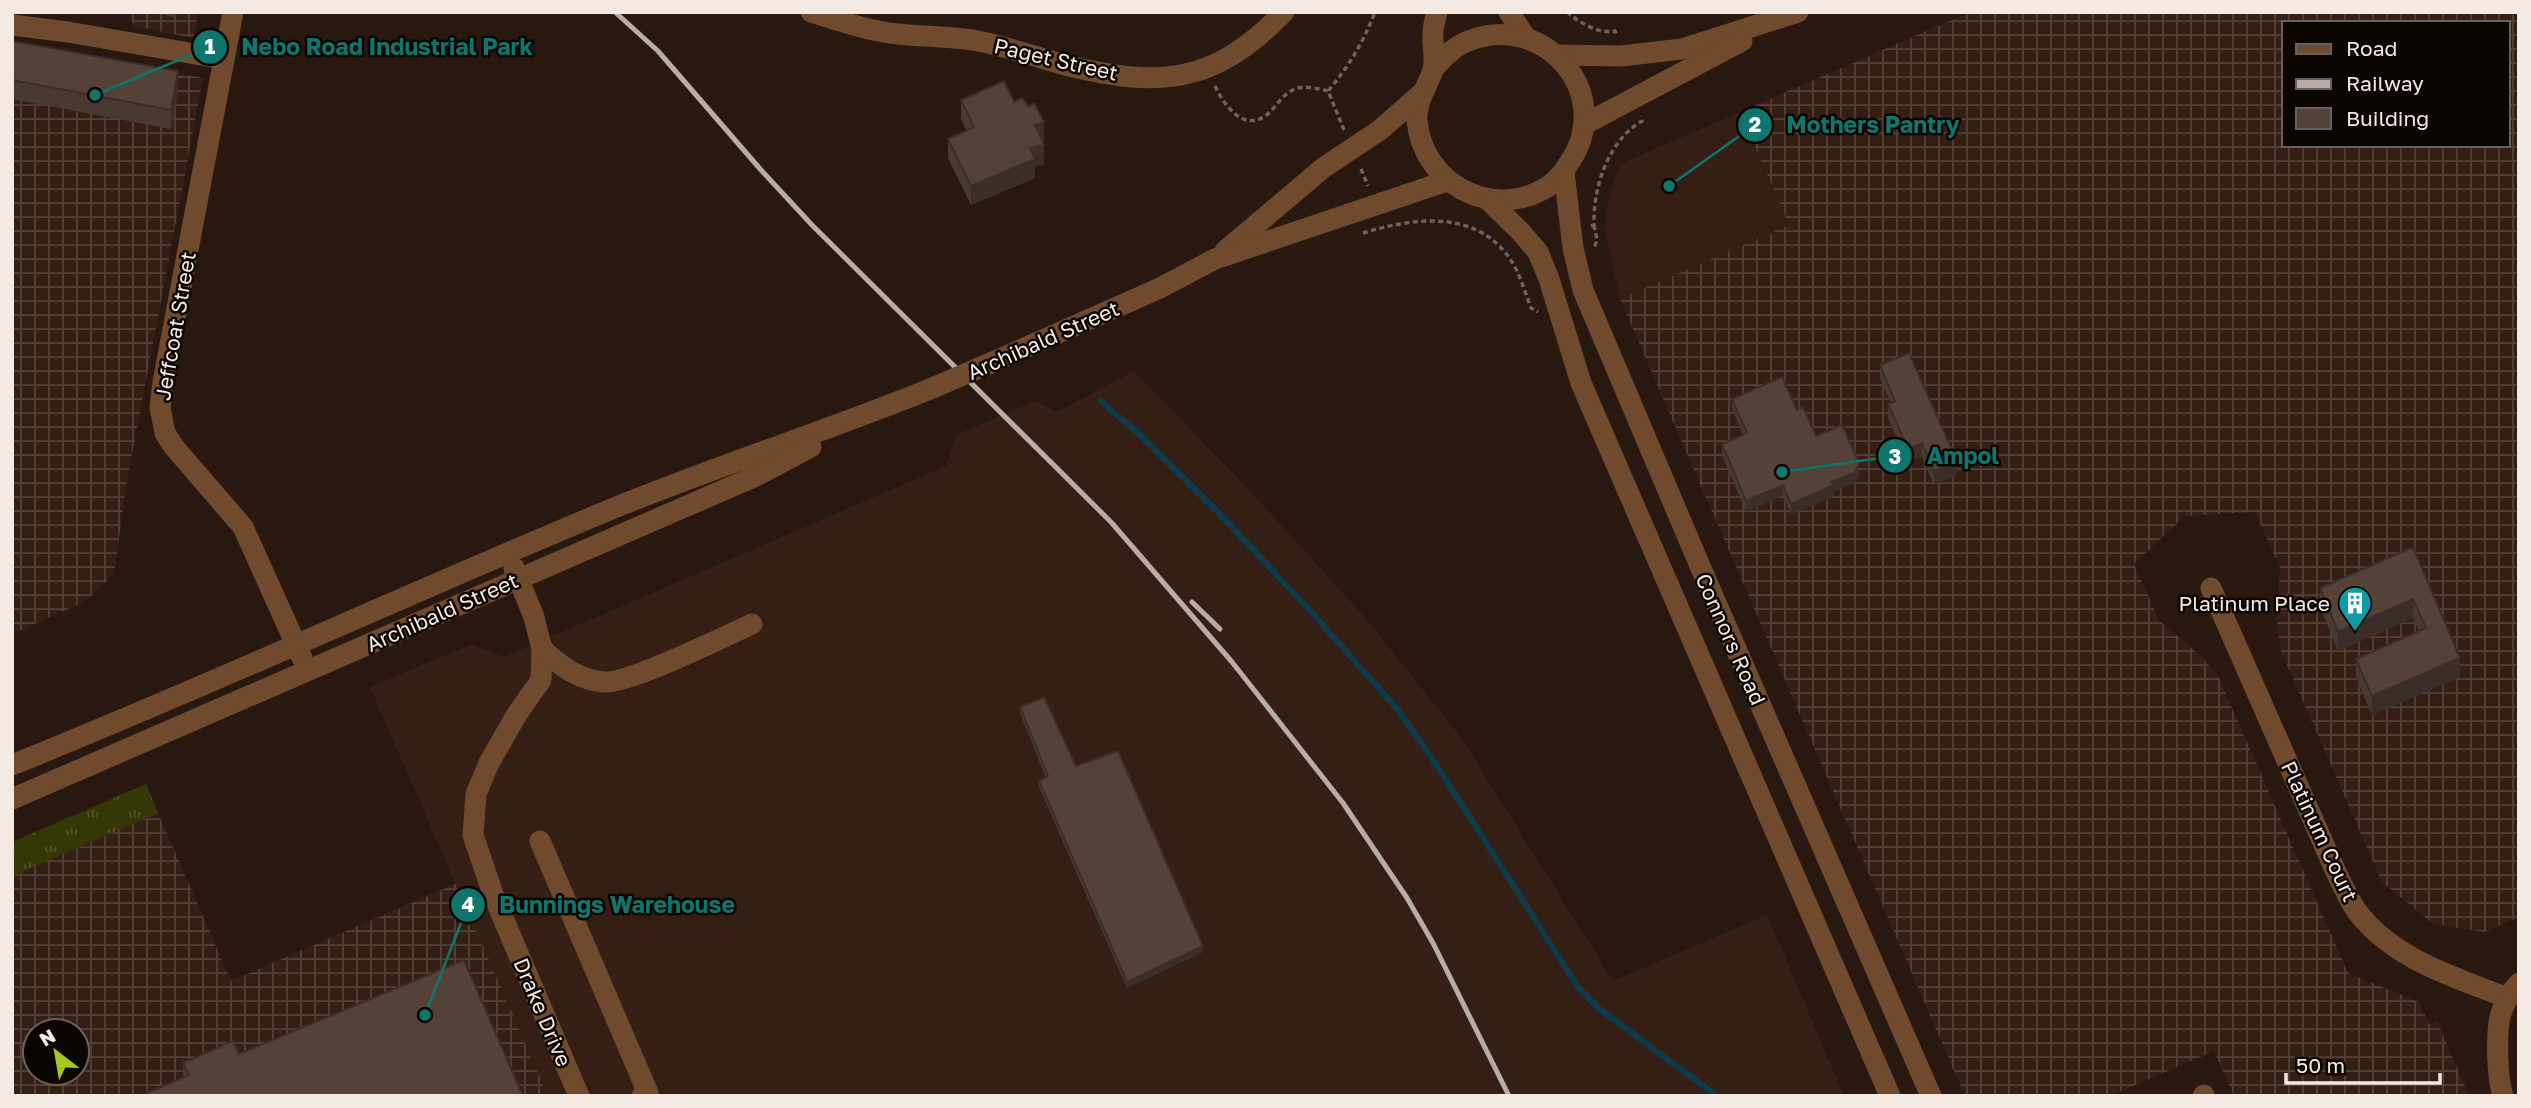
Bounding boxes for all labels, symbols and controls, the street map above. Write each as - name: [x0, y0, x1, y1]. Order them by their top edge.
- legend: [2282, 21, 2510, 147]
- callout: Nebo Road Industrial Park: [192, 25, 547, 69]
- text: Nebo Road Industrial Park: [241, 32, 534, 60]
- street label: Paget Street: [992, 32, 1120, 86]
- text: 1: [205, 33, 216, 59]
- text: Road: [2346, 35, 2397, 61]
- text: Railway: [2346, 70, 2424, 96]
- callout: Mothers Pantry: [1737, 103, 1974, 147]
- text: Building: [2346, 105, 2429, 131]
- text: Mothers Pantry: [1786, 110, 1960, 138]
- text: 2: [1749, 111, 1762, 137]
- street label: Jeffcoat Street: [149, 250, 201, 402]
- street label: Archibald Street: [963, 295, 1123, 385]
- callout: Ampol: [1878, 434, 2013, 478]
- text: Ampol: [1927, 441, 1999, 469]
- text: 3: [1889, 443, 1901, 469]
- street label: Archibald Street: [362, 567, 522, 657]
- street label: Connors Road: [1690, 569, 1772, 709]
- building icon: Platinum Place: [2336, 584, 2374, 633]
- place label: Platinum Place: [2178, 590, 2330, 616]
- street label: Platinum Court: [2276, 757, 2364, 905]
- callout: Bunnings Warehouse: [450, 883, 749, 927]
- text: Bunnings Warehouse: [499, 890, 735, 918]
- text: 4: [461, 891, 475, 917]
- street label: Drake Drive: [508, 954, 578, 1070]
- north arrow: [21, 1017, 91, 1087]
- text: N: [35, 1023, 59, 1051]
- scale bar: [2286, 1042, 2440, 1086]
- text: 50 m: [2296, 1052, 2345, 1078]

